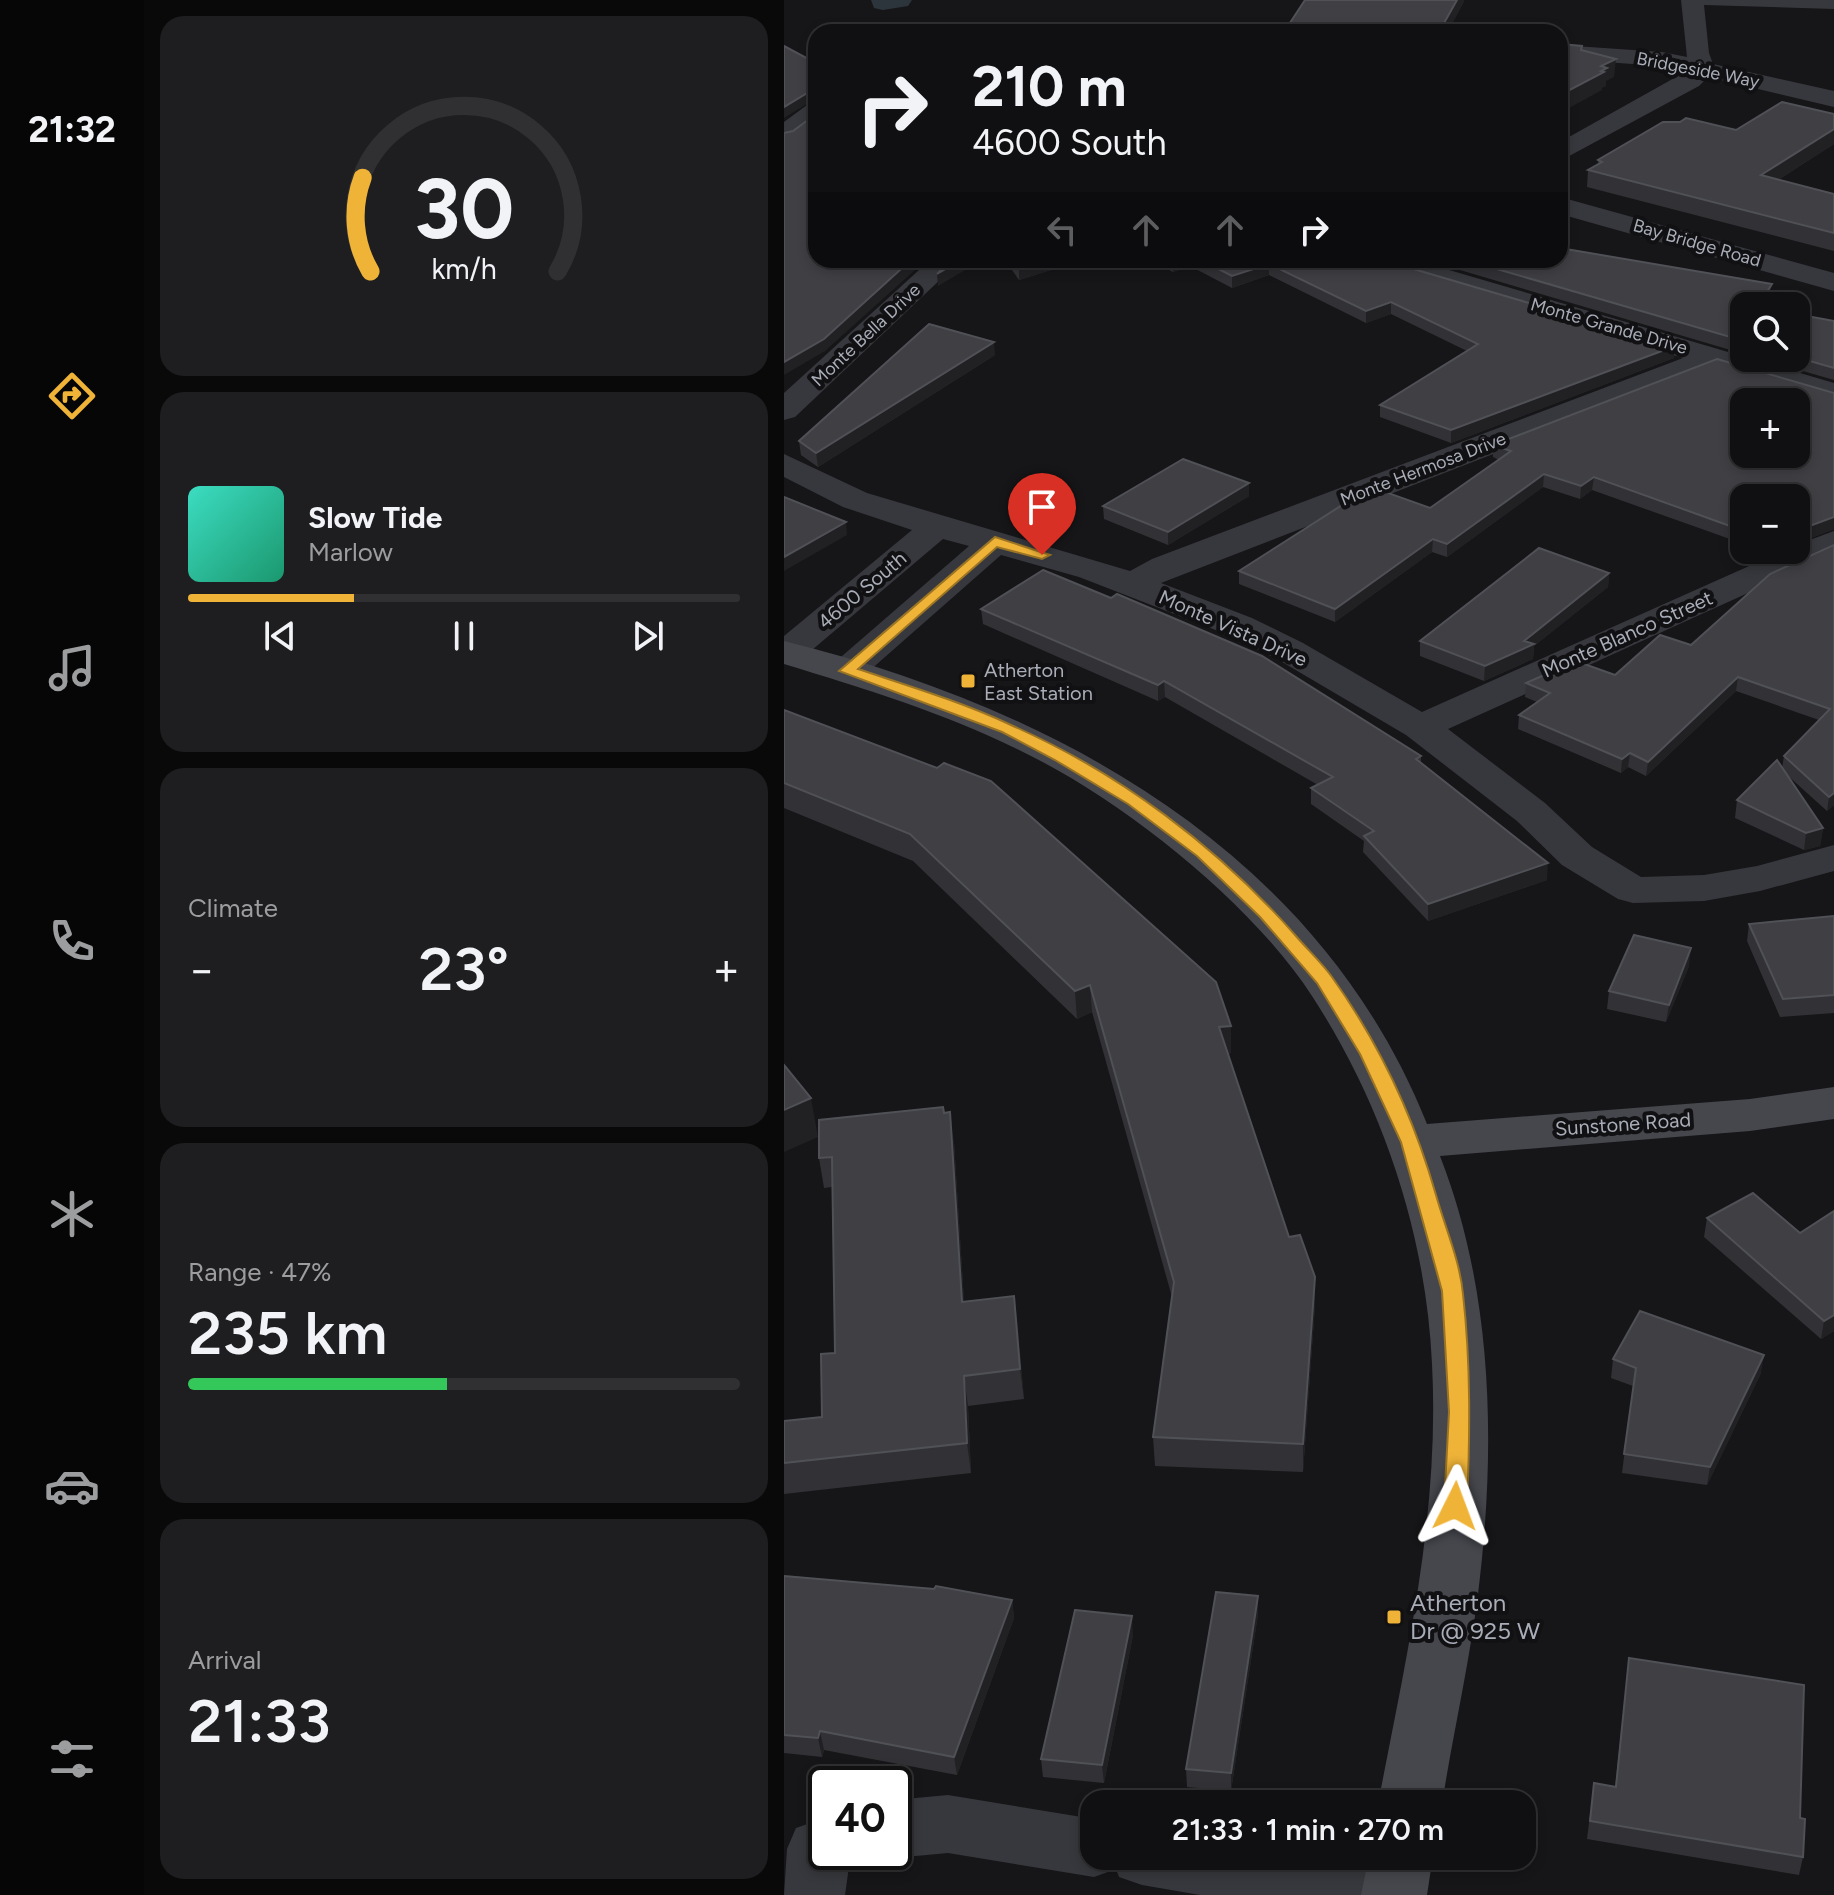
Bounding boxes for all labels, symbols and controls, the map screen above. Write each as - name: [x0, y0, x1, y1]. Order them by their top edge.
- street label: Bridgeside Way: [1635, 47, 1762, 93]
- text: 210 m: [972, 53, 1127, 120]
- icon: right: [840, 56, 944, 160]
- text: 21:32: [28, 108, 116, 151]
- text: 4600 South: [972, 121, 1167, 164]
- text: 30: [414, 158, 514, 258]
- icon: left: [1040, 208, 1084, 252]
- icon: ahead: [1124, 208, 1168, 252]
- icon: ahead: [1208, 208, 1252, 252]
- icon: right: [1292, 208, 1336, 252]
- street label: Bay Bridge Road: [1631, 214, 1763, 272]
- text: km/h: [431, 252, 497, 286]
- street label: Monte Bella Drive: [807, 279, 925, 391]
- map controls: [1730, 292, 1810, 564]
- button: search: [1730, 292, 1810, 372]
- street label: Monte Grande Drive: [1528, 293, 1690, 359]
- icon: directions: [44, 368, 100, 424]
- button: +: [1730, 388, 1810, 468]
- street label: Monte Hermosa Drive: [1337, 427, 1509, 511]
- pin: [1008, 473, 1076, 555]
- button: −: [1730, 484, 1810, 564]
- icon: arrive: [1020, 485, 1064, 529]
- text: Slow Tide: [308, 499, 442, 536]
- text: Marlow: [308, 536, 393, 568]
- street label: 4600 South: [813, 546, 911, 634]
- street label: Monte Vista Drive: [1155, 585, 1311, 671]
- street label: Monte Blanco Street: [1538, 586, 1716, 682]
- icon: previous: [258, 614, 302, 658]
- icon: pause: [442, 614, 486, 658]
- icon: next: [626, 614, 670, 658]
- icon: music: [44, 640, 100, 696]
- place label: Atherton East Station: [984, 658, 1093, 705]
- marker: Atherton East Station: [959, 672, 977, 690]
- text: Climate: [188, 892, 278, 924]
- icon: phone: [44, 913, 100, 969]
- text: 23°: [419, 933, 509, 1005]
- text: −: [188, 943, 215, 996]
- text: +: [713, 943, 740, 996]
- street label: Sunstone Road: [1554, 1107, 1692, 1141]
- icon: climate: [44, 1186, 100, 1242]
- text: Range · 47%: [188, 1256, 332, 1288]
- text: 235 km: [188, 1297, 387, 1369]
- icon: car: [44, 1458, 100, 1514]
- position arrow: [1413, 1464, 1497, 1548]
- place label: Atherton Dr @ 925 W: [1410, 1588, 1540, 1645]
- marker: Atherton Dr @ 925 W: [1385, 1608, 1403, 1626]
- text: Arrival: [188, 1644, 261, 1676]
- text: 21:33: [188, 1685, 330, 1757]
- icon: filters: [44, 1731, 100, 1787]
- speed limit sign: 40: [808, 1766, 912, 1870]
- text: 21:33 · 1 min · 270 m: [1172, 1811, 1444, 1848]

